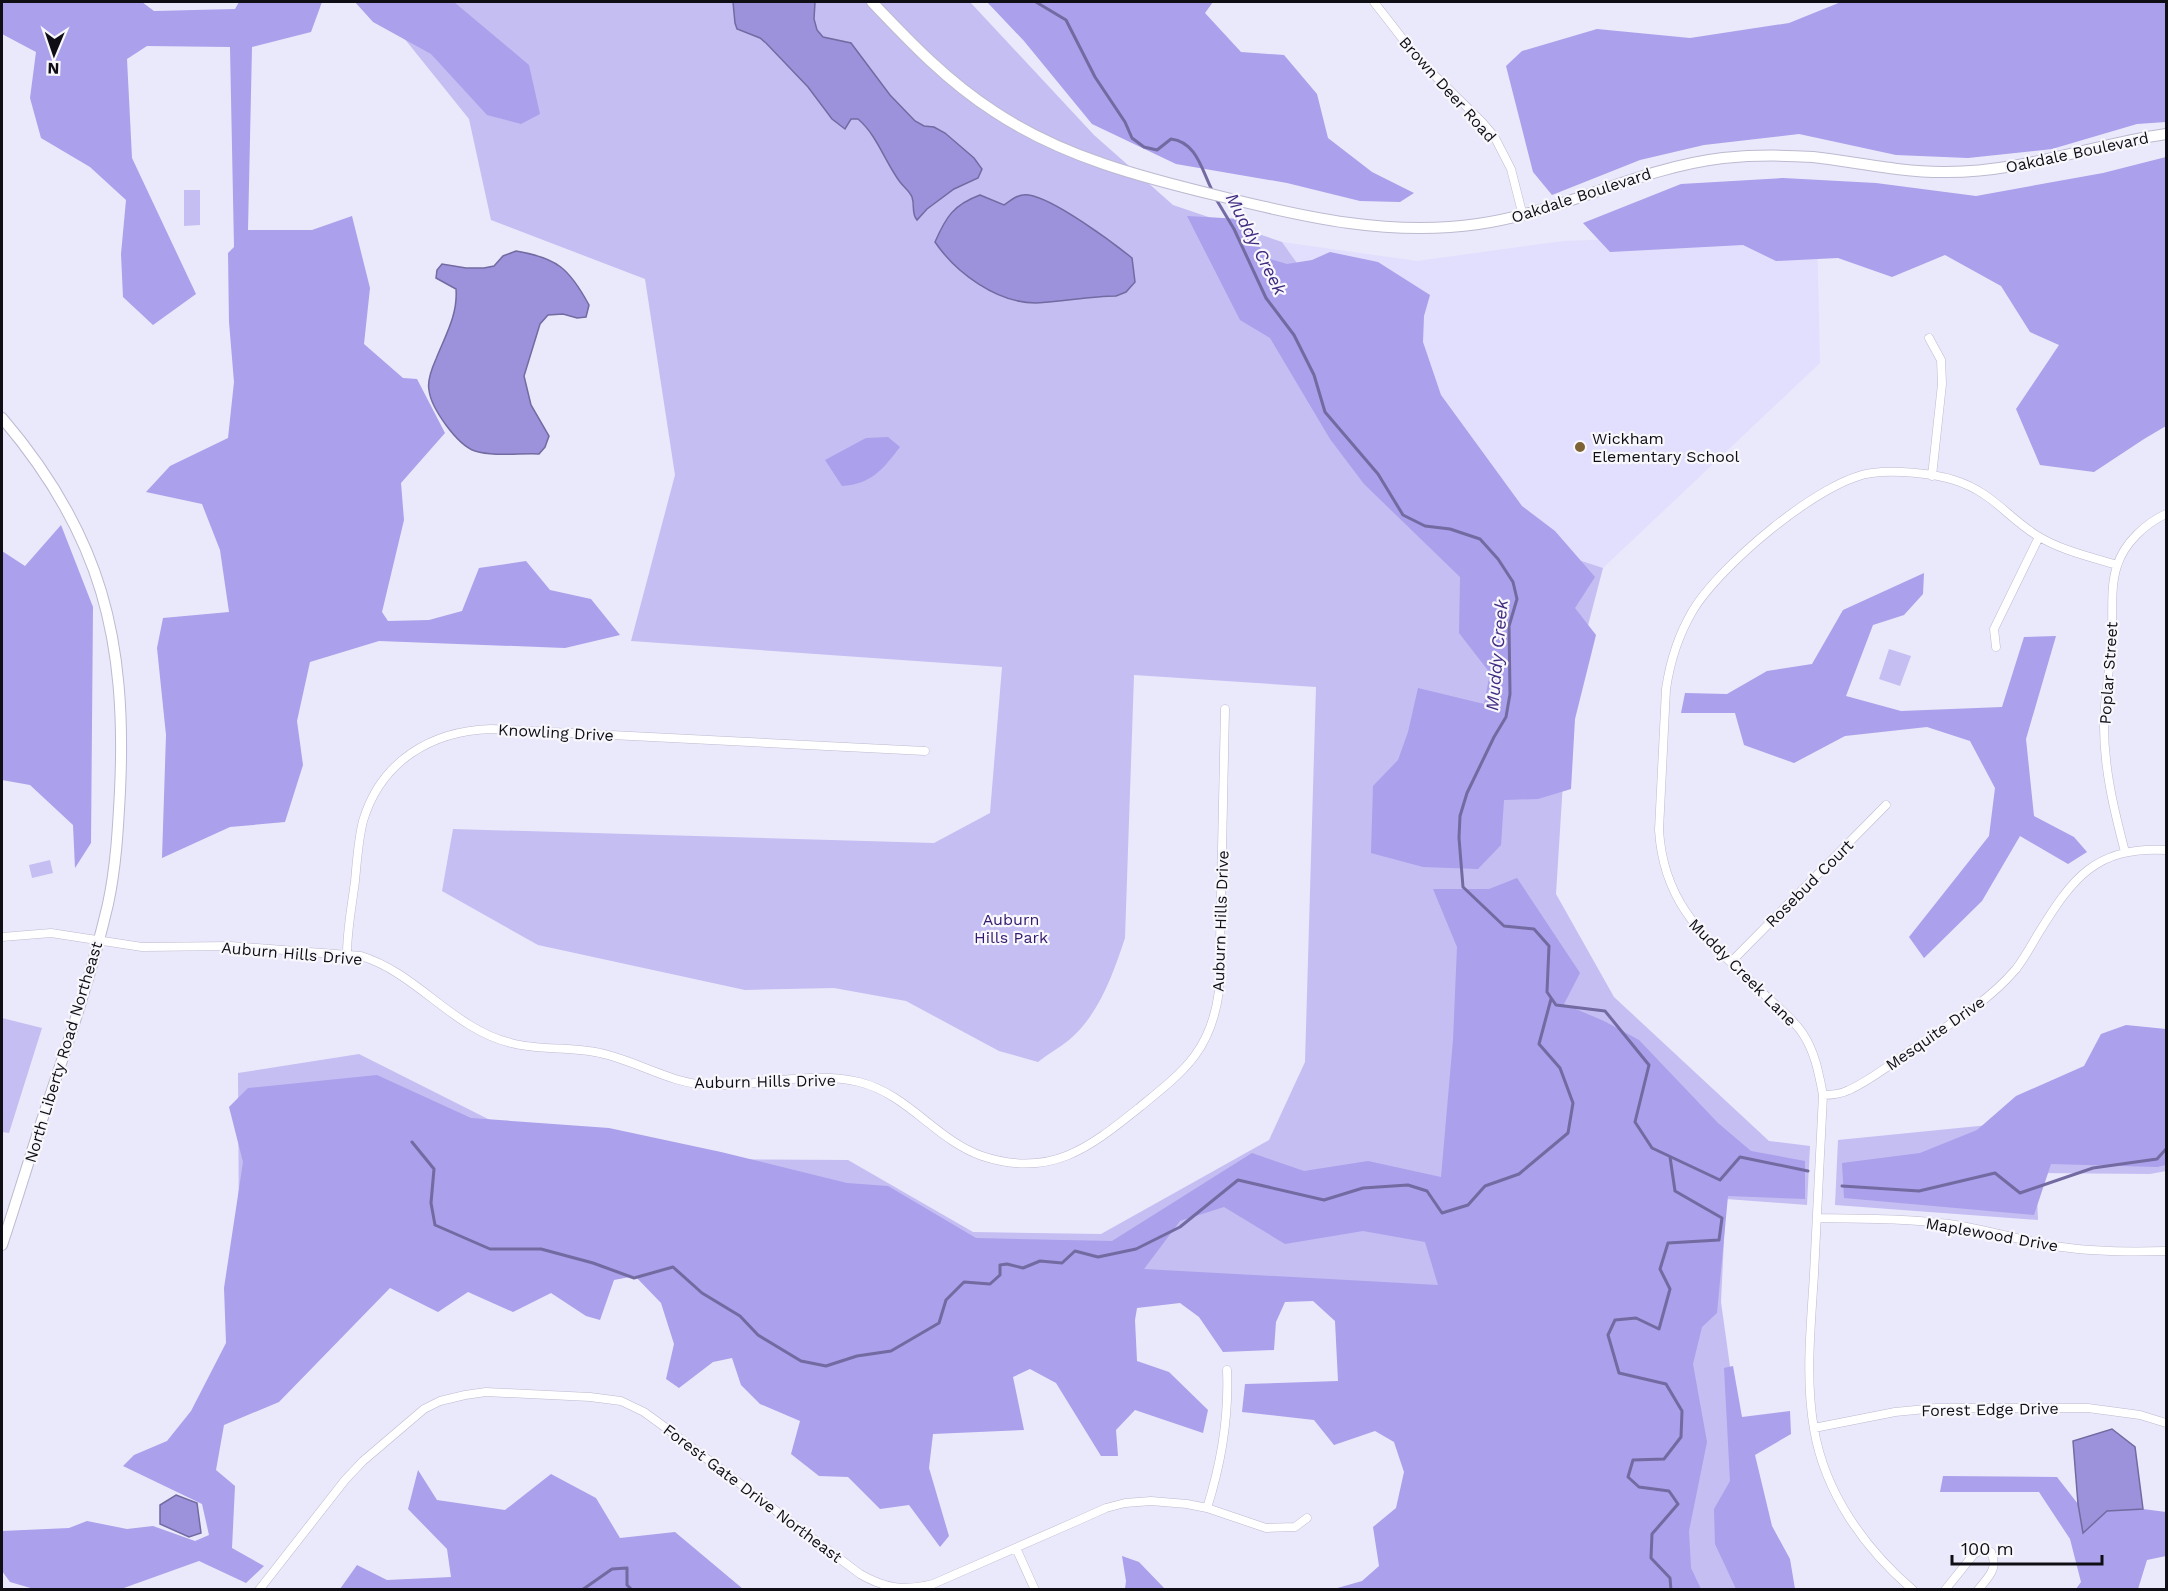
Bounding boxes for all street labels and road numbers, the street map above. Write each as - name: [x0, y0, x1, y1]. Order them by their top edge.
- street label: Brown Deer Road: [1395, 33, 1500, 146]
- street label: Oakdale Boulevard: [2004, 128, 2150, 177]
- street label: Oakdale Boulevard: [1509, 164, 1653, 227]
- street label: Poplar Street: [2095, 621, 2122, 725]
- street label: Knowling Drive: [498, 720, 614, 745]
- street label: Rosebud Court: [1762, 835, 1857, 931]
- street label: Auburn Hills Drive: [1209, 850, 1232, 992]
- street label: Muddy Creek Lane: [1685, 915, 1800, 1030]
- street label: Auburn Hills Drive: [221, 938, 363, 969]
- street label: North Liberty Road Northeast: [21, 939, 106, 1165]
- street label: Mesquite Drive: [1882, 992, 1988, 1075]
- street label: Auburn Hills Drive: [694, 1071, 836, 1092]
- street label: Maplewood Drive: [1924, 1213, 2060, 1256]
- street label: Forest Edge Drive: [1921, 1399, 2059, 1420]
- street label: Forest Gate Drive Northeast: [660, 1420, 846, 1567]

